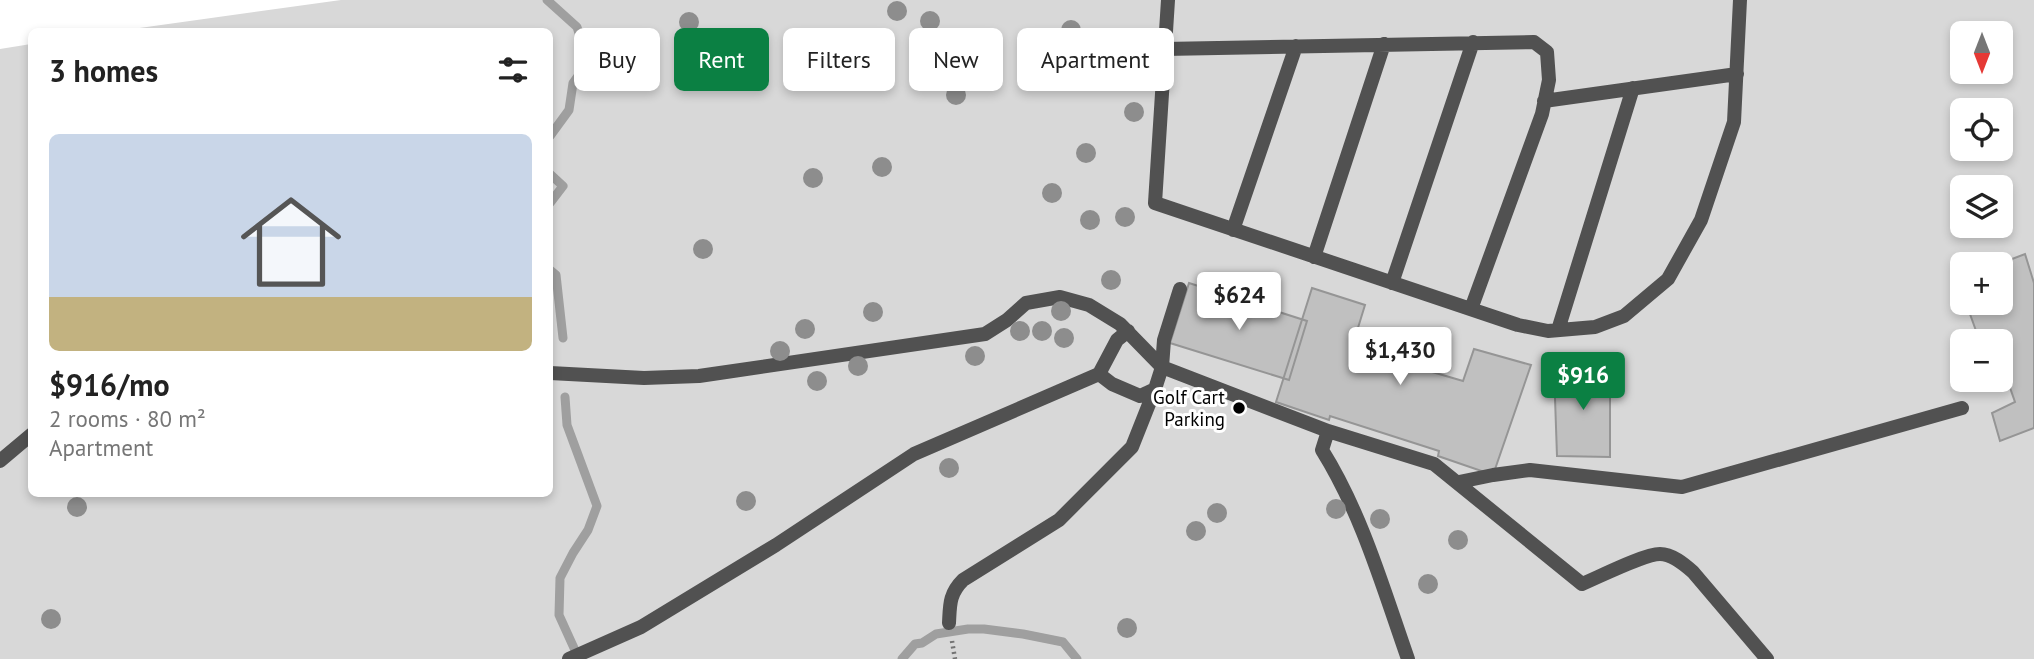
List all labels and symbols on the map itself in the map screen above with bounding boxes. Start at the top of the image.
north arrow [1950,21,2012,84]
pin: $624 [1198,272,1280,332]
pin: $1,430 [1343,328,1457,387]
pin: $916 [1542,352,1624,412]
place label: Golf Cart Parking [1153,385,1226,431]
marker: Golf Cart Parking [1231,400,1247,416]

